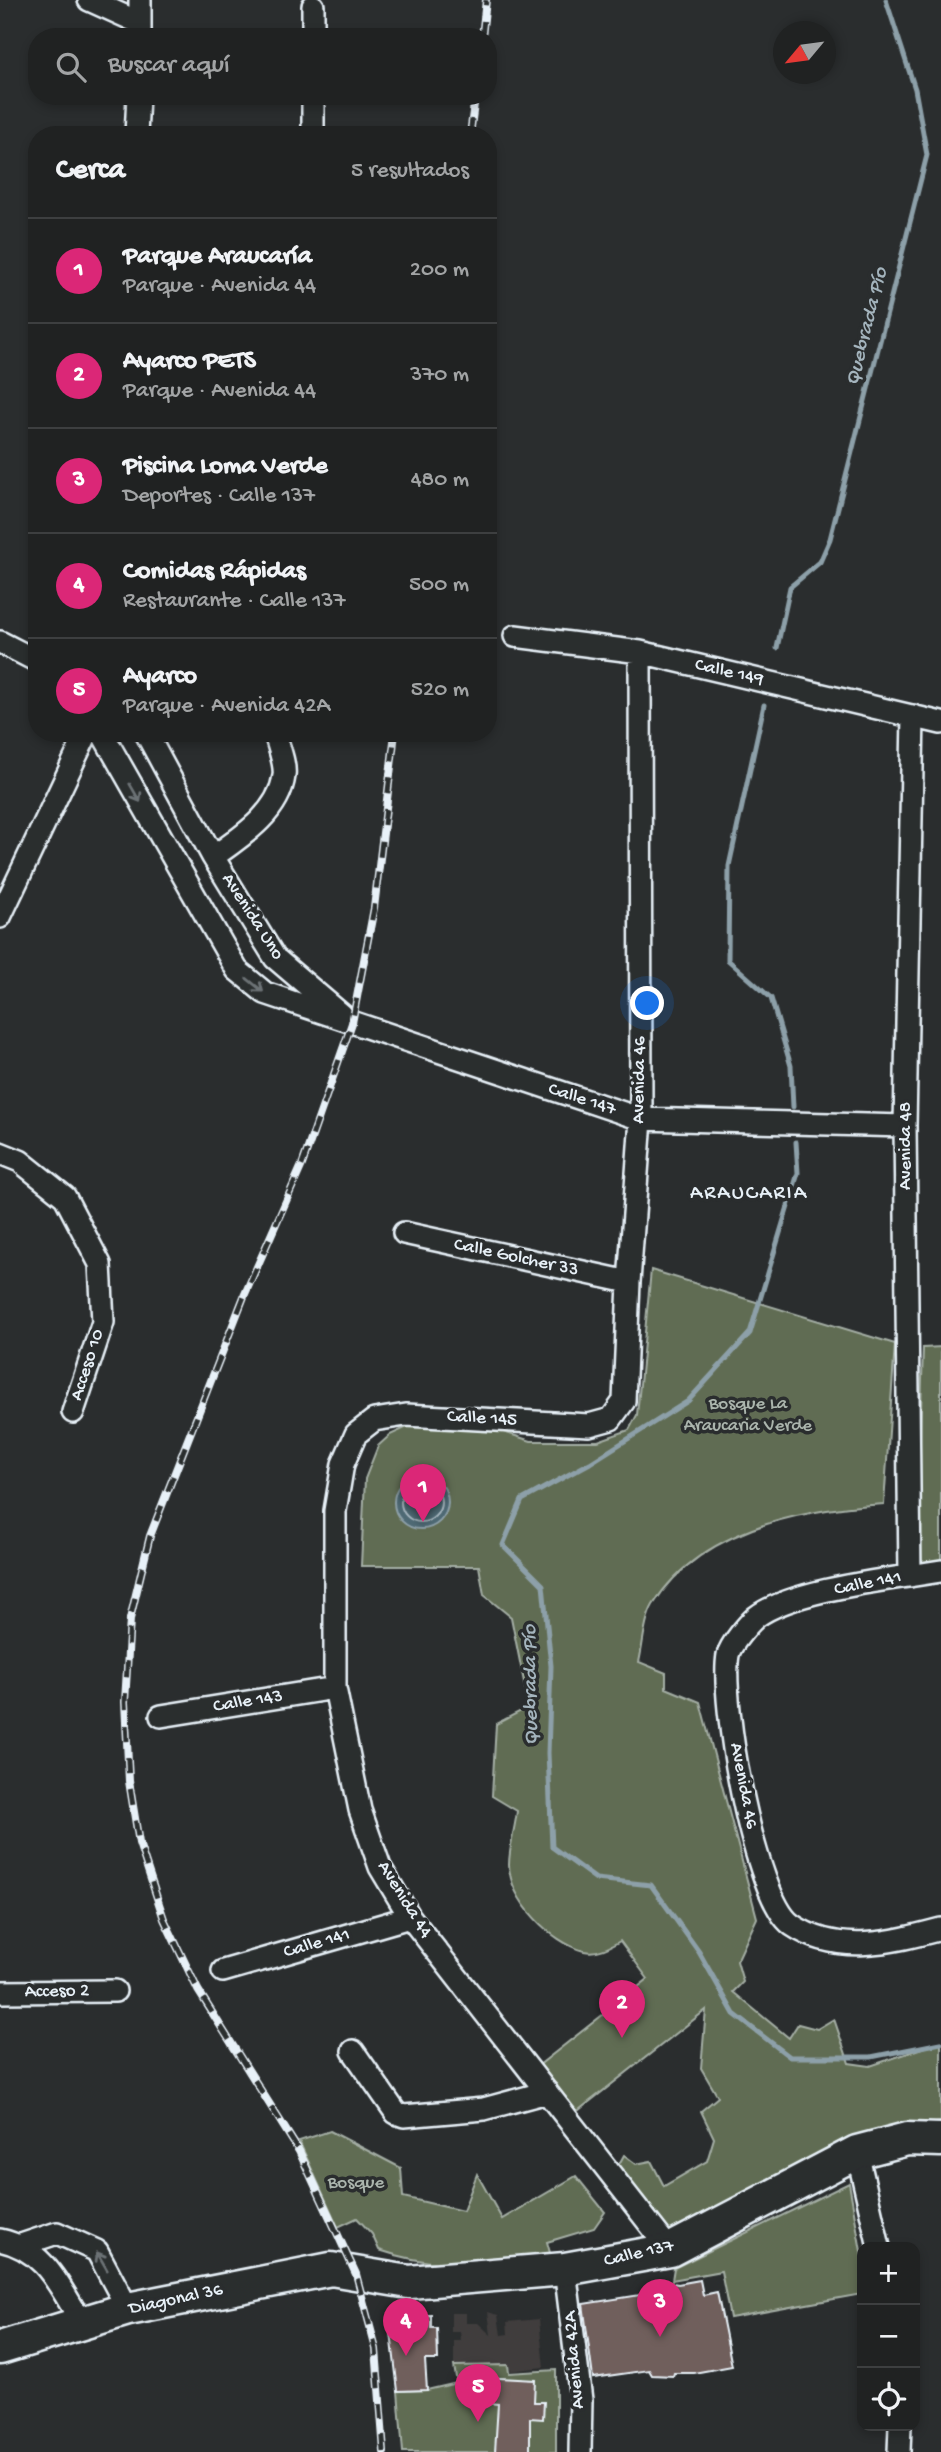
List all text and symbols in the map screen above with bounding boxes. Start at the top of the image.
north arrow [773,21,836,84]
search box [28,28,497,105]
icon: search [52,48,90,86]
text: Buscar aquí [108,51,230,82]
text: Cerca [56,154,125,189]
text: 5 resultados [351,158,469,185]
text: Parque Araucaría [123,242,312,273]
text: 1 [74,257,84,284]
text: 200 m [410,257,469,284]
water label: Quebrada Pío [841,264,895,389]
text: Parque · Avenida 44 [123,273,316,300]
text: Ayarco PETS [123,347,256,378]
text: 2 [73,362,85,389]
text: 370 m [410,362,469,389]
text: Parque · Avenida 44 [123,378,316,405]
text: Piscina Loma Verde [123,452,328,483]
text: 3 [73,467,85,494]
text: 480 m [411,467,469,494]
text: Deportes · Calle 137 [123,483,315,510]
text: Comidas Rápidas [123,557,306,588]
text: 4 [74,572,84,599]
text: 500 m [409,572,469,599]
text: Restaurante · Calle 137 [123,588,345,615]
street label: Calle 149 [692,654,766,692]
text: Ayarco [123,662,197,693]
text: 5 [73,677,85,704]
text: 520 m [411,677,469,704]
text: Parque · Avenida 42A [123,693,330,720]
one-way arrow [129,782,143,802]
street label: Avenida Uno [216,869,289,965]
one-way arrow [245,977,263,992]
your location [630,986,664,1020]
street label: Avenida 46 [628,1036,652,1124]
street label: Calle 147 [545,1078,620,1122]
street label: Avenida 48 [895,1102,918,1190]
district label: ARAUCARIA [690,1182,808,1207]
street label: Calle Golcher 33 [452,1234,581,1282]
street label: Acceso 10 [66,1326,110,1404]
park label: Bosque La Araucaria Verde [684,1393,812,1438]
street label: Calle 145 [446,1406,518,1432]
pin: 1 [400,1464,446,1522]
street label: Calle 141 [832,1566,904,1602]
water label: Quebrada Pío [518,1623,546,1746]
street label: Calle 143 [212,1685,285,1719]
street label: Avenida 46 [723,1741,763,1831]
street label: Avenida 44 [371,1857,437,1943]
street label: Calle 141 [281,1924,353,1964]
street label: Acceso 2 [24,1980,90,2004]
pin: 2 [599,1980,645,2038]
park label: Bosque [327,2172,385,2195]
street label: Calle 137 [602,2235,677,2273]
map controls [857,2242,920,2431]
button: + [857,2242,920,2305]
one-way arrow [94,2252,108,2272]
street label: Diagonal 36 [125,2279,225,2322]
pin: 3 [637,2279,683,2337]
pin: 4 [383,2298,429,2356]
button: − [857,2305,920,2368]
street label: Avenida 42A [559,2308,591,2410]
pin: 5 [455,2364,501,2422]
button: locate [857,2368,920,2431]

